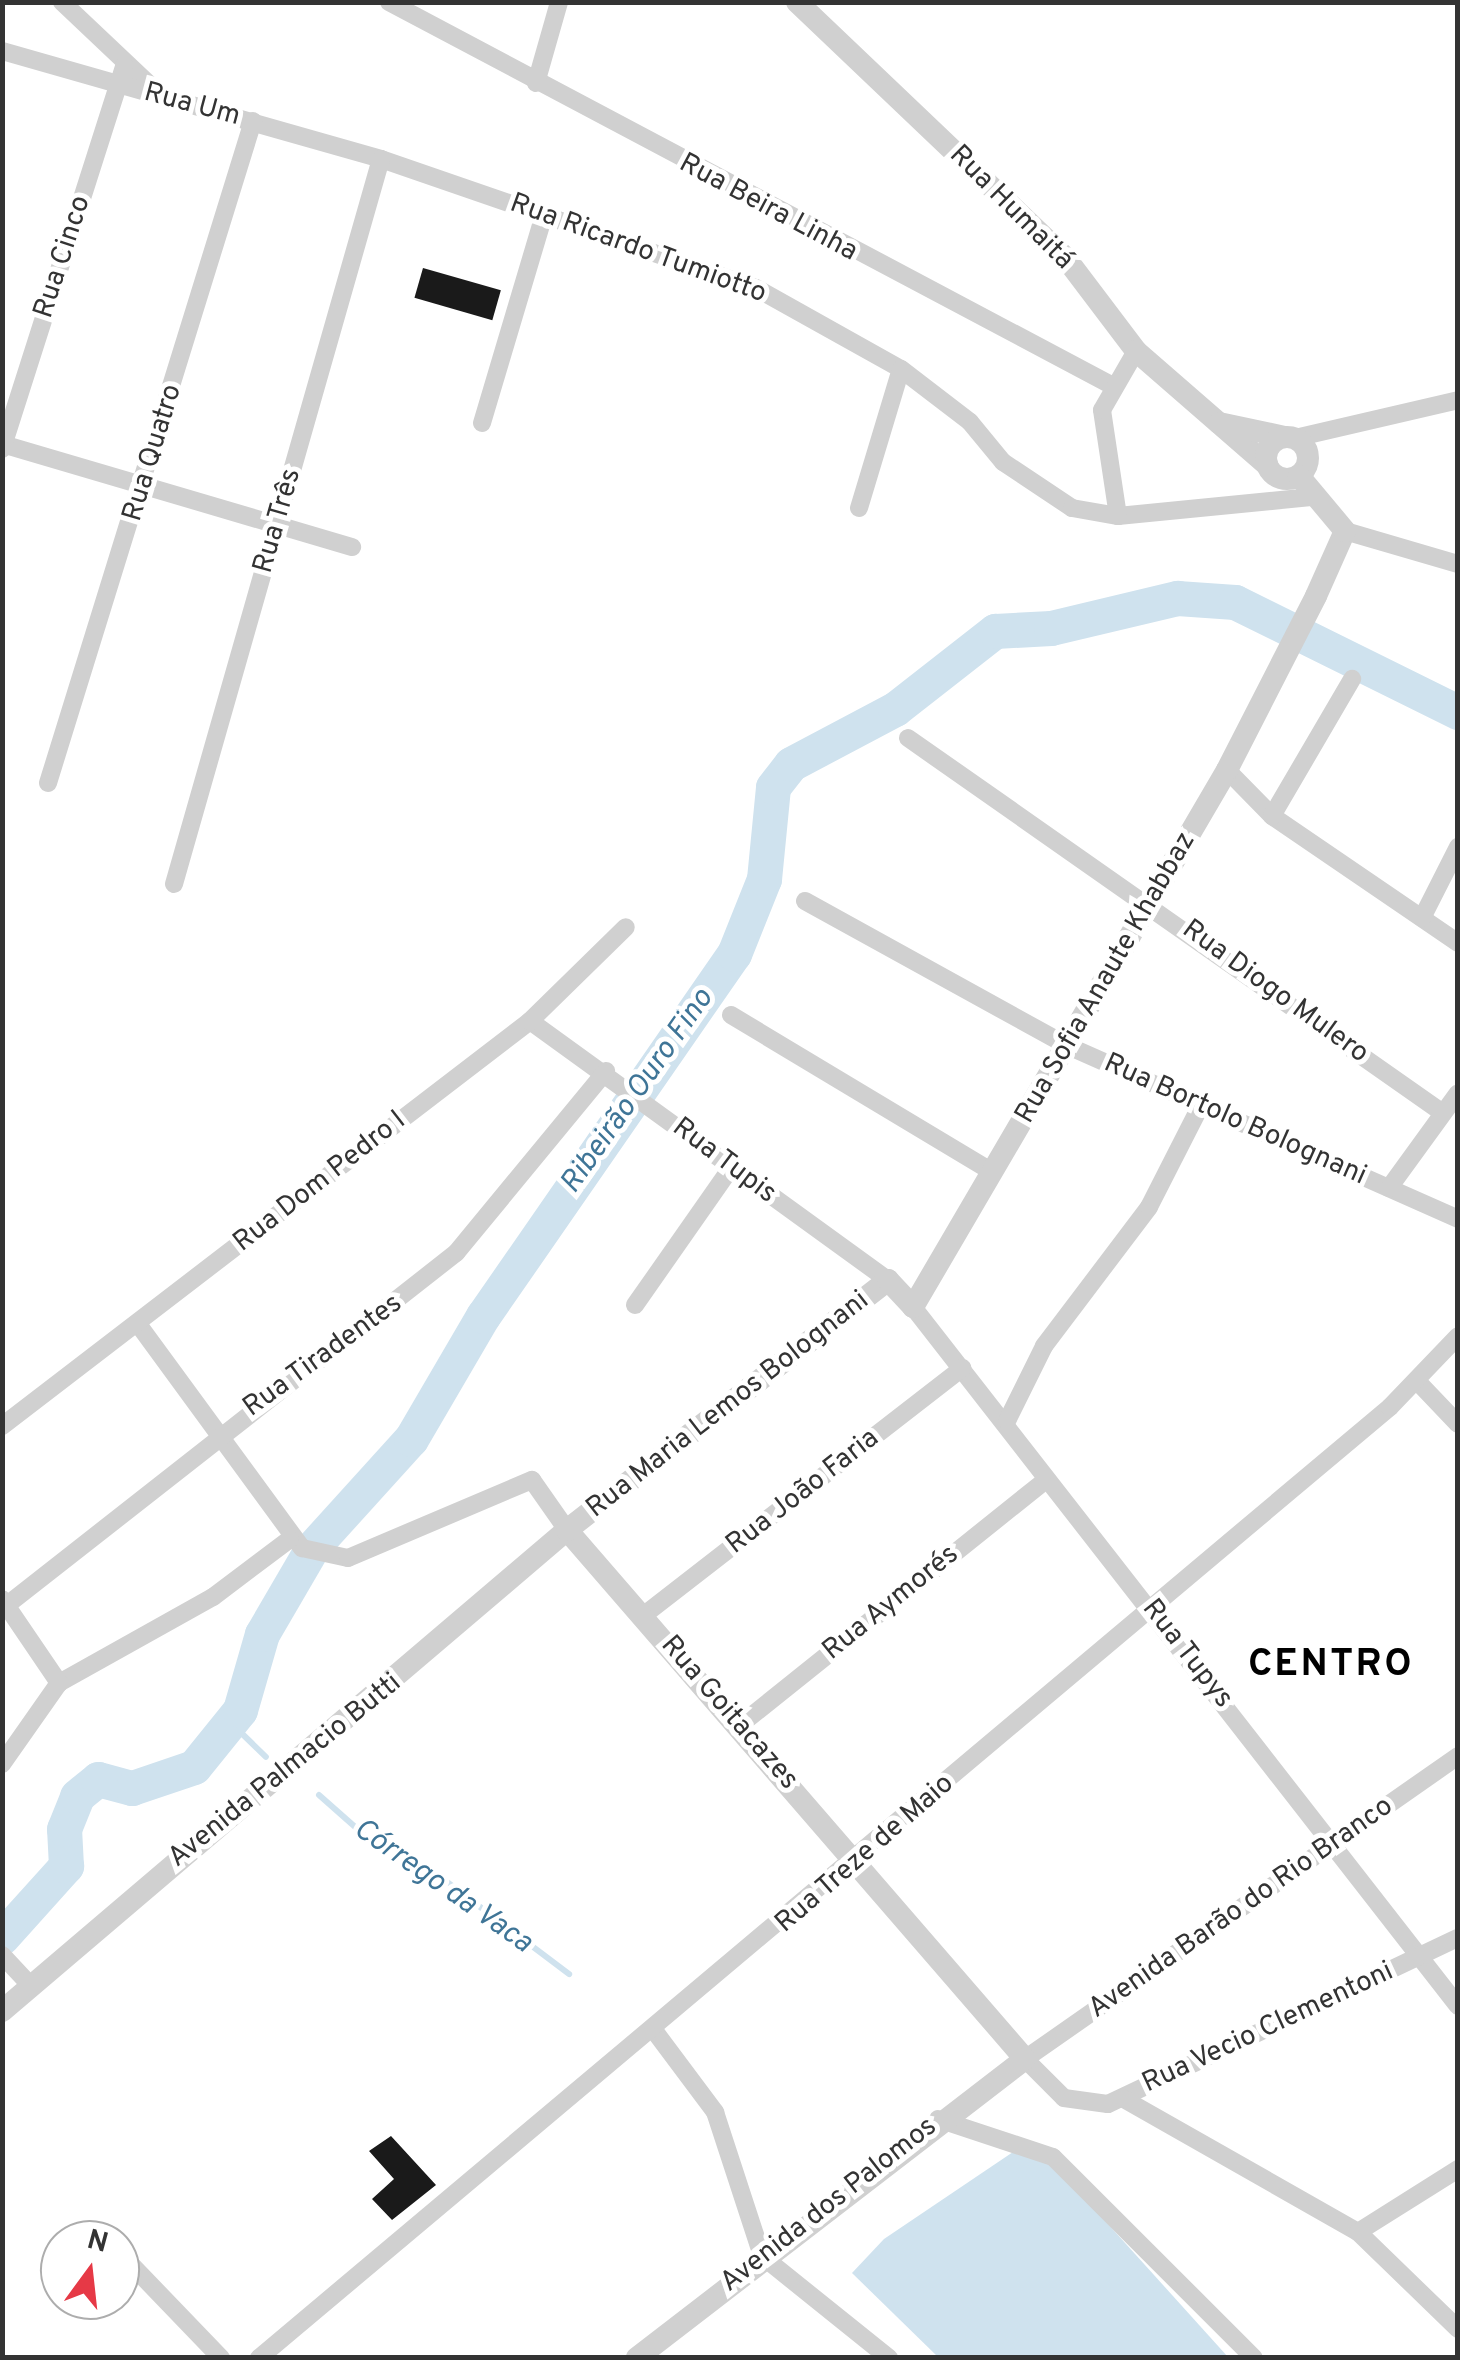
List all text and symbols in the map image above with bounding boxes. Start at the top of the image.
street label: Rua Um [140,76,244,134]
street label: Rua Humaitá [942,139,1080,277]
street label: Rua Beira Linha [673,147,863,269]
street label: Rua Ricardo Tumiotto [505,187,771,311]
street label: Rua Cinco [27,192,99,322]
street label: Rua Quatro [116,380,190,526]
street label: Rua Três [247,464,309,578]
street label: Rua Sofia Anaute Khabbaz [1008,826,1204,1130]
street label: Rua Diogo Mulero [1175,913,1375,1071]
water label: Ribeirão Ouro Fino [554,983,722,1201]
street label: Rua Bortolo Bolognani [1099,1047,1371,1193]
street label: Rua Dom Pedro I [227,1104,413,1260]
street label: Rua Tupis [665,1111,783,1211]
street label: Rua Maria Lemos Bolognani [580,1284,876,1526]
street label: Rua Tiradentes [237,1287,409,1425]
street label: Rua João Faria [720,1422,886,1562]
street label: Rua Aymorés [816,1538,966,1668]
street label: Rua Tupys [1134,1593,1240,1715]
street label: Rua Goitacazes [653,1629,805,1797]
district label: CENTRO [1248,1643,1414,1689]
street label: Avenida Palmacio Butti [162,1667,408,1875]
street label: Rua Treze de Maio [769,1767,961,1941]
street label: Avenida Barão do Rio Branco [1082,1790,1400,2026]
water label: Córrego da Vaca [345,1812,539,1962]
street label: Rua Vecio Clementoni [1137,1955,1399,2101]
street label: Avenida dos Palomos [714,2110,944,2300]
north arrow [40,2220,140,2320]
text: N [83,2223,112,2263]

